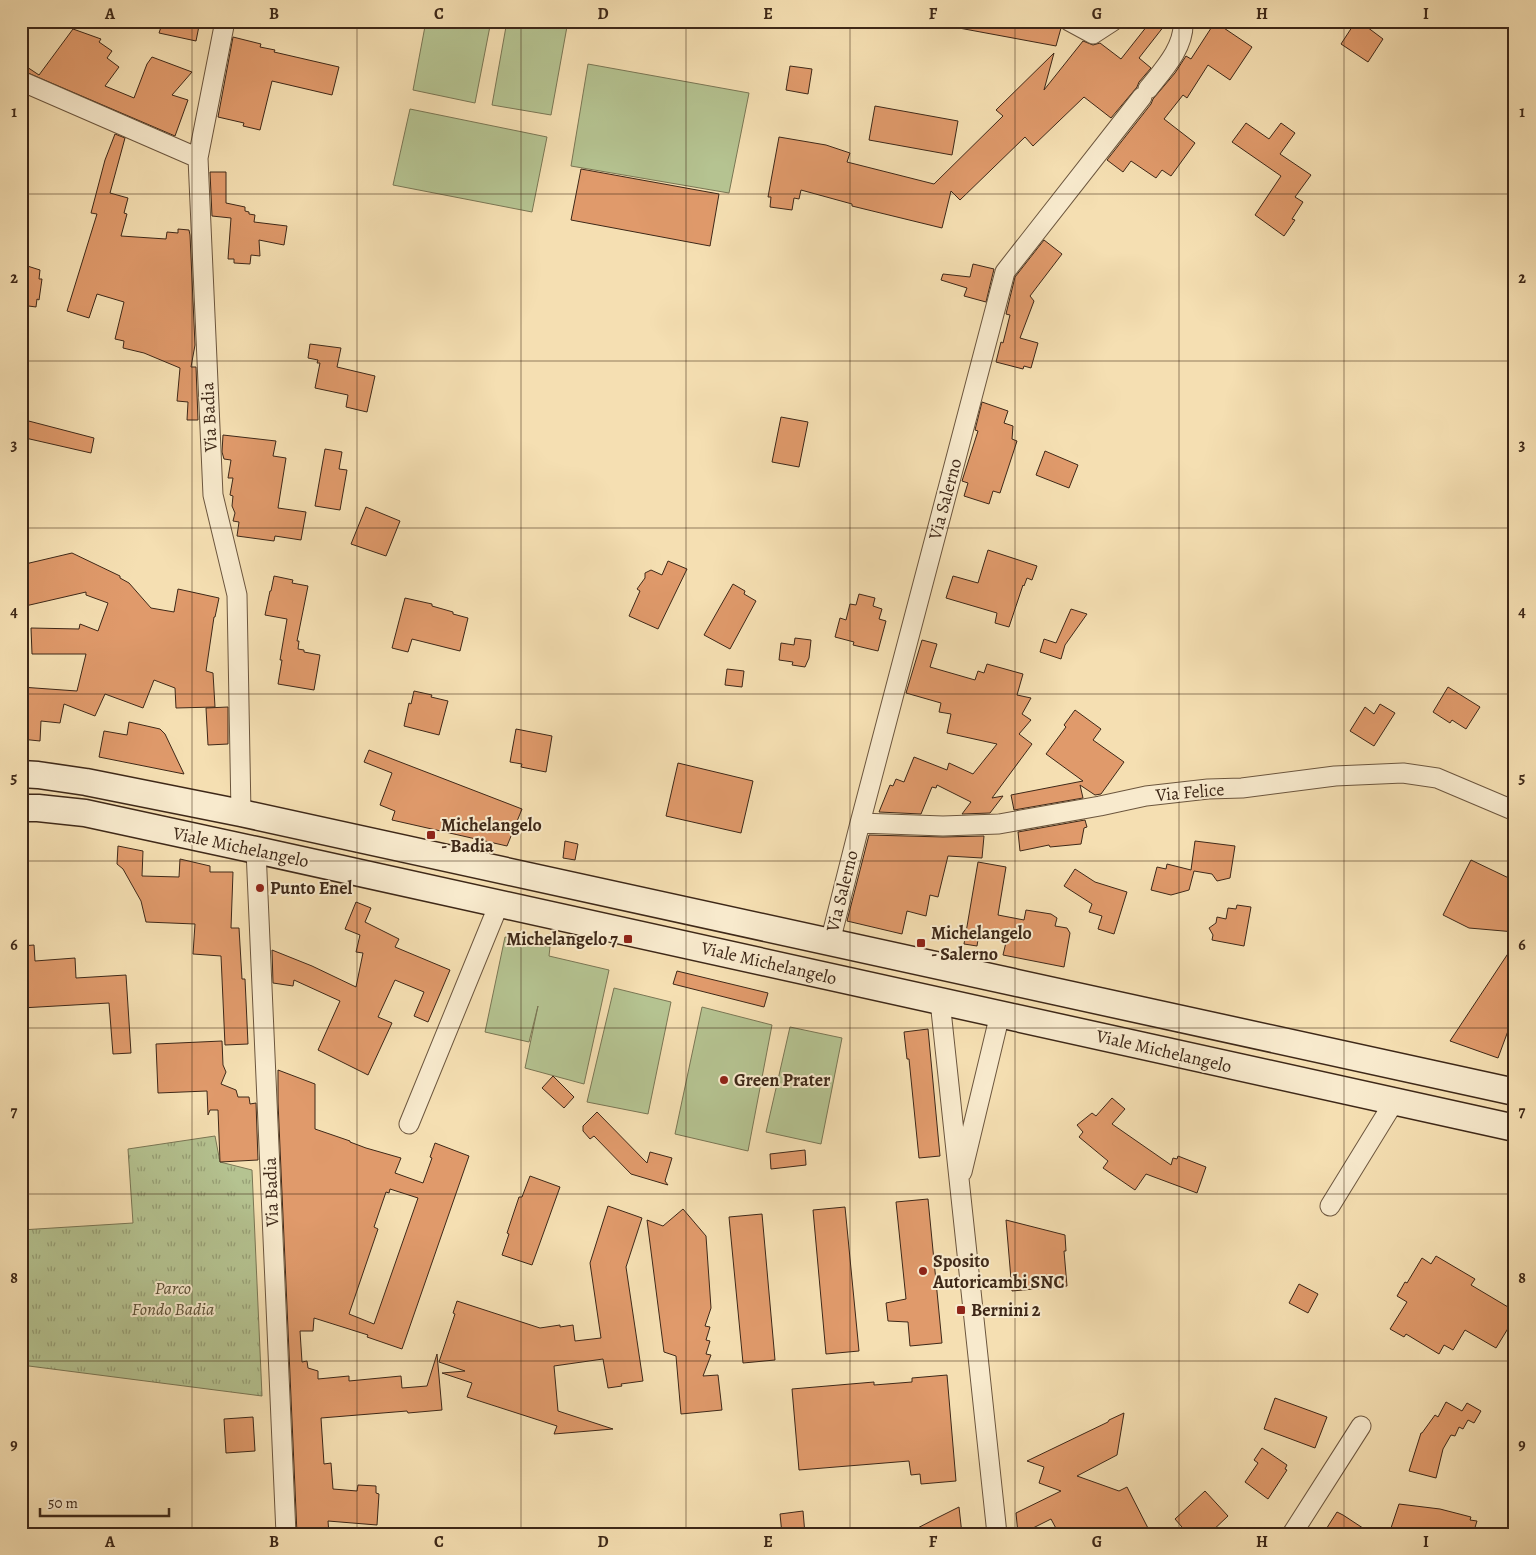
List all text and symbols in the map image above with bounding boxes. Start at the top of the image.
text: A [104,3,116,25]
text: B [269,3,279,25]
text: C [434,3,444,25]
text: D [597,3,609,25]
text: E [763,3,773,25]
text: F [929,3,938,25]
text: G [1092,3,1102,25]
text: H [1256,3,1268,25]
text: I [1423,3,1429,25]
text: 1 [11,101,17,123]
text: 1 [1519,101,1525,123]
text: 2 [10,267,18,289]
text: 2 [1518,267,1526,289]
street label: Via Badia [195,381,223,453]
text: 3 [11,434,18,456]
text: 3 [1519,434,1526,456]
street label: Via Salerno [922,456,967,543]
text: 4 [10,601,18,623]
text: 4 [1518,601,1526,623]
text: 5 [11,767,18,789]
text: 5 [1519,767,1526,789]
street label: Via Felice [1154,777,1225,807]
place label: Michelangelo - Badia [441,813,542,858]
street label: Viale Michelangelo [170,821,311,873]
marker: Michelangelo - Badia [425,829,437,841]
street label: Via Salerno [820,848,864,935]
place label: Punto Enel [270,876,352,900]
marker: Punto Enel [254,882,266,894]
place label: Michelangelo - Salerno [931,921,1032,966]
place label: Michelangelo 7 [506,927,618,951]
marker: Michelangelo 7 [622,933,634,945]
text: 6 [10,934,18,956]
text: 6 [1518,934,1526,956]
street label: Viale Michelangelo [698,936,839,990]
marker: Michelangelo - Salerno [915,937,927,949]
street label: Viale Michelangelo [1093,1024,1234,1078]
place label: Green Prater [734,1068,831,1092]
marker: Green Prater [718,1074,730,1086]
text: 7 [11,1101,18,1123]
text: 7 [1519,1101,1526,1123]
street label: Via Badia [258,1156,284,1228]
place label: Sposito Autoricambi SNC [932,1249,1065,1294]
marker: Sposito Autoricambi SNC [917,1265,929,1277]
text: 8 [10,1267,18,1289]
text: 8 [1518,1267,1526,1289]
park label: Parco Fondo Badia [132,1276,214,1321]
place label: Bernini 2 [971,1298,1041,1322]
marker: Bernini 2 [955,1304,967,1316]
text: 9 [10,1434,18,1456]
text: 9 [1518,1434,1526,1456]
scale bar [40,1485,169,1517]
text: 50 m [48,1493,78,1513]
text: A [104,1531,116,1553]
text: B [269,1531,279,1553]
text: C [434,1531,444,1553]
text: D [597,1531,609,1553]
text: E [763,1531,773,1553]
text: F [929,1531,938,1553]
text: G [1092,1531,1102,1553]
text: H [1256,1531,1268,1553]
text: I [1423,1531,1429,1553]

